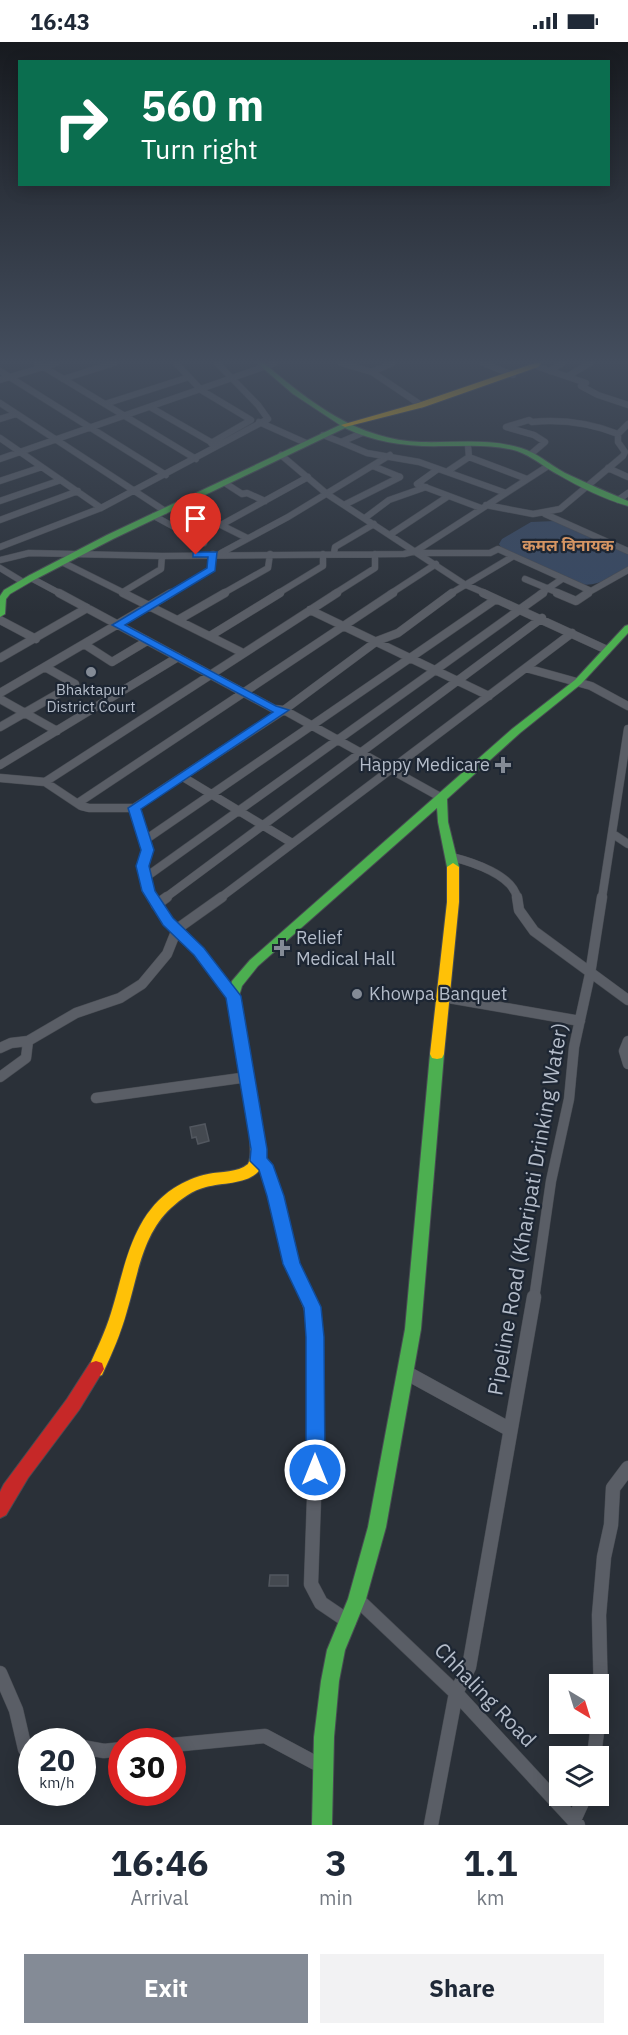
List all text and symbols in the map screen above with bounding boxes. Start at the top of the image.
text: 16:43 [30,7,90,36]
text: 560 m [141,78,264,133]
icon: right [42,84,120,162]
text: Turn right [141,131,258,166]
pin [170,493,221,555]
icon: arrive [179,502,212,535]
district label: कमल विनायक [522,535,615,555]
marker: Bhaktapur District Court [84,665,98,679]
place label: Bhaktapur District Court [47,680,135,716]
place label: Happy Medicare [359,753,490,776]
marker: Happy Medicare [494,756,512,774]
place label: Relief Medical Hall [296,926,395,970]
marker: Relief Medical Hall [273,939,291,957]
place label: Khowpa Banquet [369,982,507,1005]
marker: Khowpa Banquet [350,987,364,1001]
street label: Pipeline Road (Kharipati Drinking Water) [480,1020,574,1398]
position arrow [283,1438,347,1502]
street label: Chhaling Road [429,1636,543,1753]
north arrow [549,1674,609,1734]
map controls [549,1674,609,1806]
speed limit sign: 30 [108,1728,186,1806]
text: 20 [39,1740,75,1779]
button: layers [549,1746,609,1806]
text: km/h [39,1773,75,1792]
text: 16:46 [110,1839,209,1886]
text: 3 [325,1839,347,1886]
text: 1.1 [463,1839,518,1886]
text: Arrival [130,1884,189,1911]
text: min [319,1884,353,1911]
text: km [476,1884,504,1911]
button: Exit [24,1954,308,2023]
button: Share [320,1954,604,2023]

